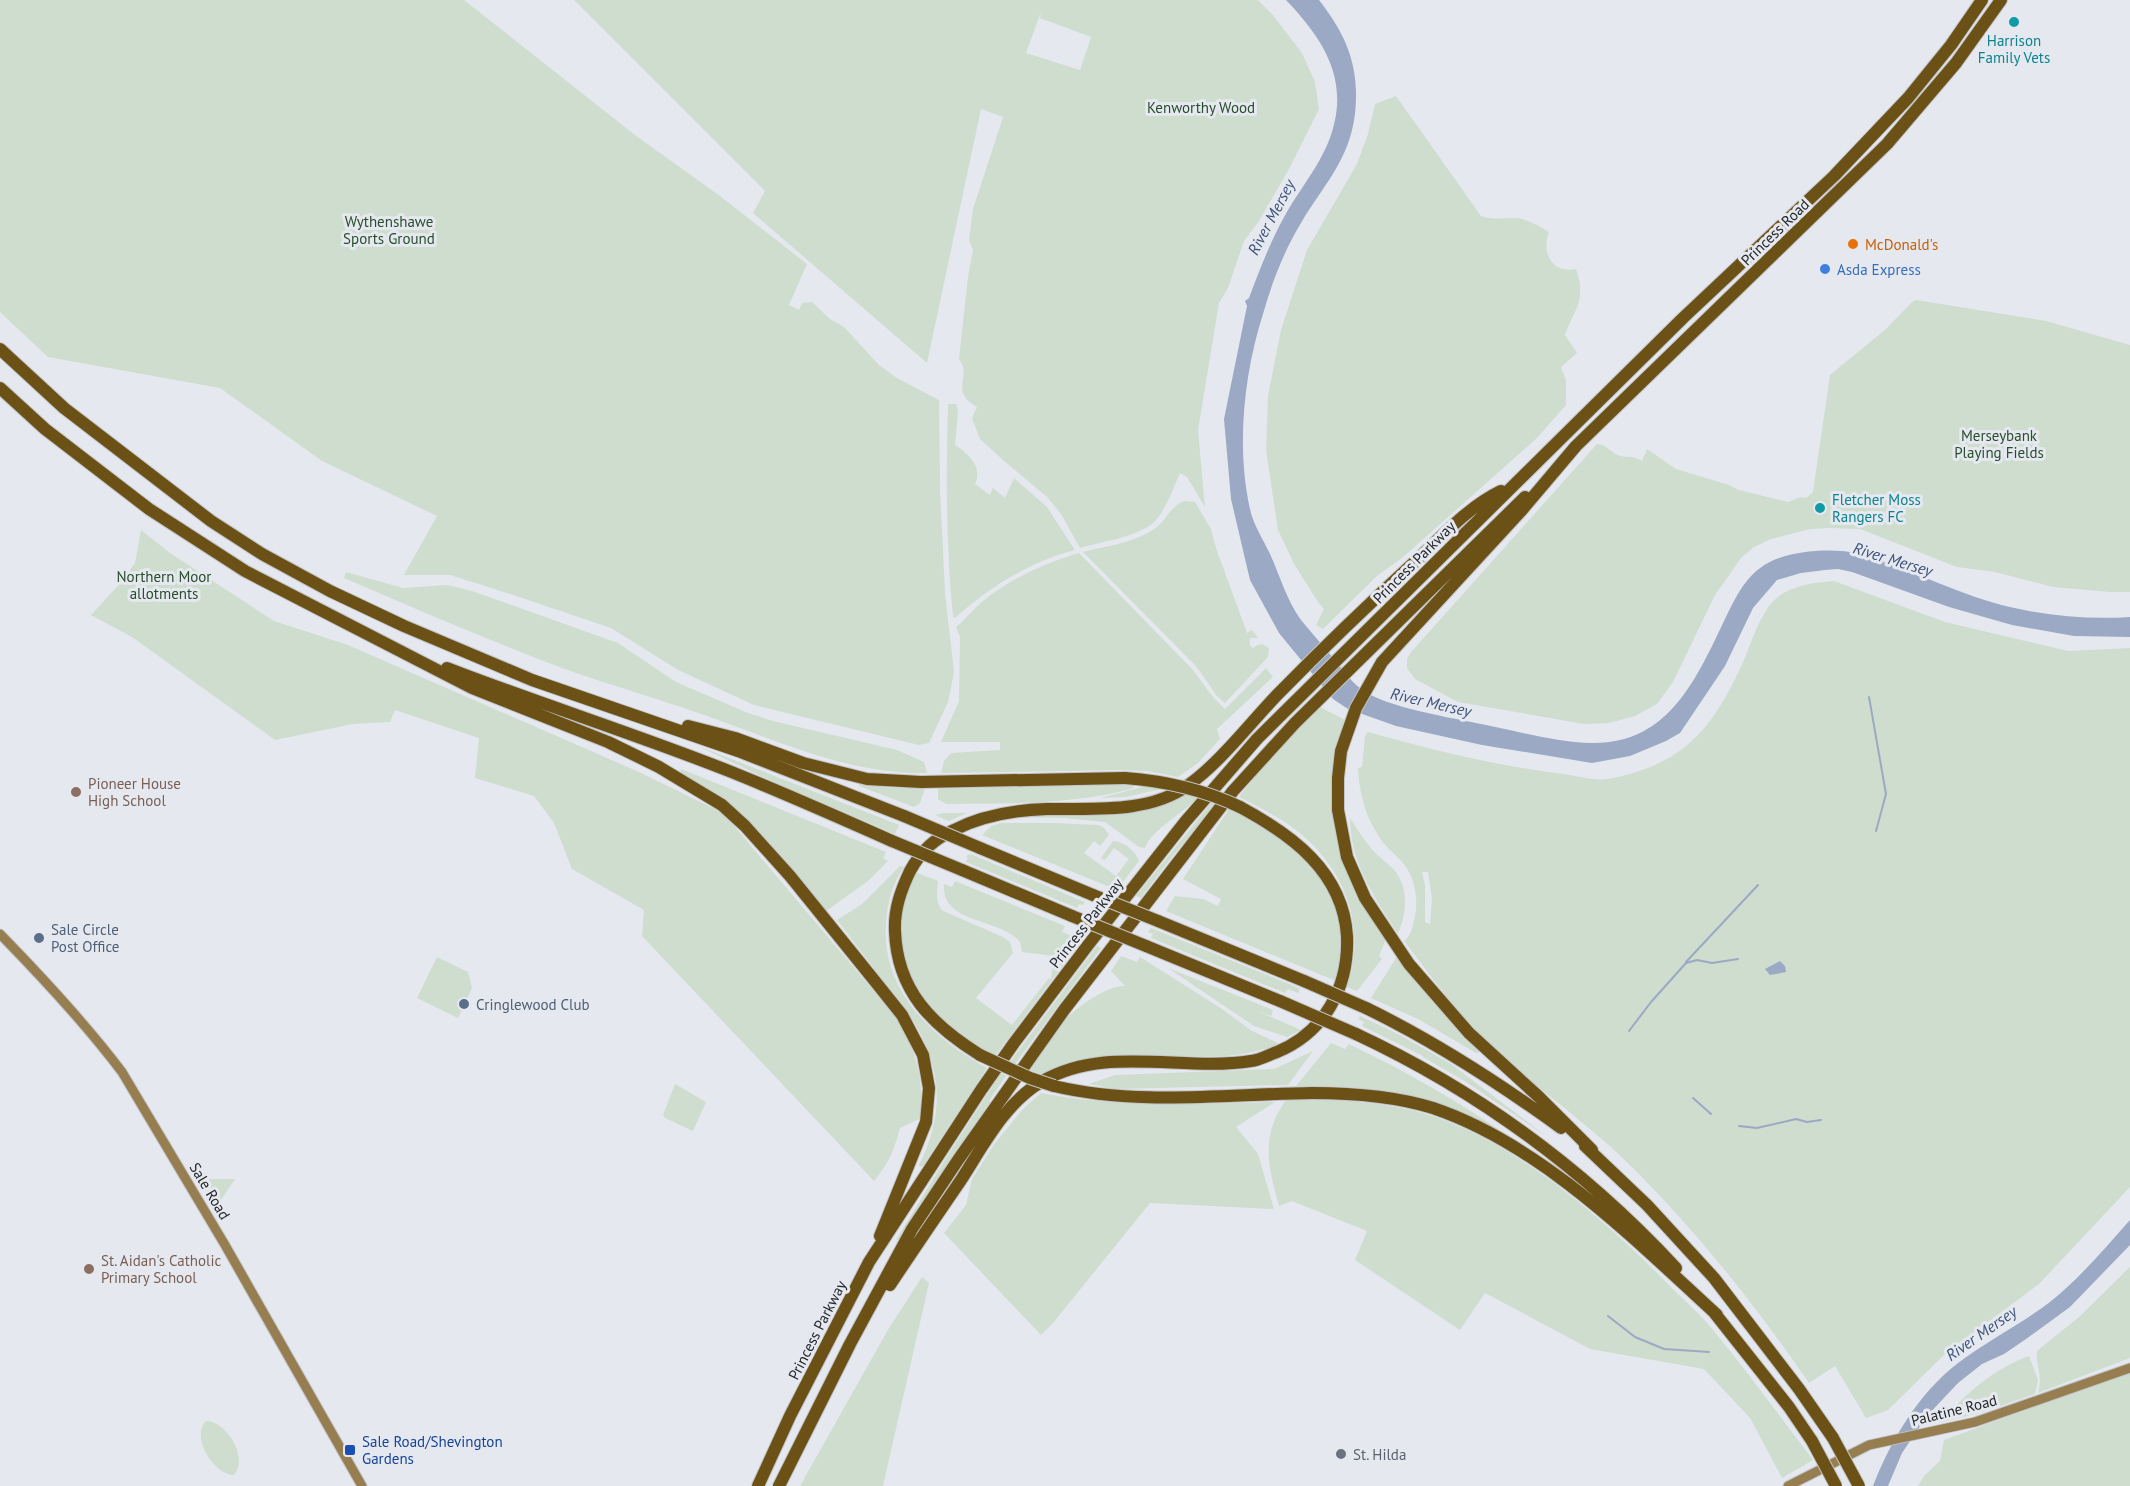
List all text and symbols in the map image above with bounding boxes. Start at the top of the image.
marker: Harrison Family Vets [2007,15,2021,29]
place label: Harrison Family Vets [1978,31,2050,67]
park label: Kenworthy Wood [1147,98,1255,117]
water label: River Mersey [1243,175,1300,258]
street label: Princess Road [1737,195,1813,269]
park label: Wythenshawe Sports Ground [343,212,435,248]
place label: McDonald's [1865,235,1938,254]
marker: McDonald's [1846,237,1860,251]
place label: Asda Express [1837,260,1921,279]
marker: Asda Express [1818,262,1832,276]
park label: Merseybank Playing Fields [1954,426,2044,462]
place label: Fletcher Moss Rangers FC [1832,490,1921,526]
marker: Fletcher Moss Rangers FC [1813,501,1827,515]
street label: Princess Parkway [1369,517,1459,607]
water label: River Mersey [1851,537,1936,581]
park label: Northern Moor allotments [117,567,211,603]
water label: River Mersey [1389,683,1474,721]
place label: Pioneer House High School [88,774,181,810]
marker: Pioneer House High School [69,785,83,799]
street label: Princess Parkway [1045,874,1127,972]
place label: Sale Circle Post Office [51,920,119,956]
marker: Sale Circle Post Office [32,931,46,945]
place label: Cringlewood Club [476,995,590,1014]
marker: Cringlewood Club [457,997,471,1011]
street label: Sale Road [186,1159,234,1223]
place label: St. Aidan's Catholic Primary School [101,1251,222,1287]
marker: St. Aidan's Catholic Primary School [82,1262,96,1276]
street label: Princess Parkway [784,1277,850,1383]
water label: River Mersey [1942,1301,2021,1365]
street label: Palatine Road [1909,1390,1999,1430]
place label: Sale Road/Shevington Gardens [362,1432,503,1468]
marker: Sale Road/Shevington Gardens [343,1443,357,1457]
place label: St. Hilda [1353,1445,1406,1464]
marker: St. Hilda [1334,1447,1348,1461]

